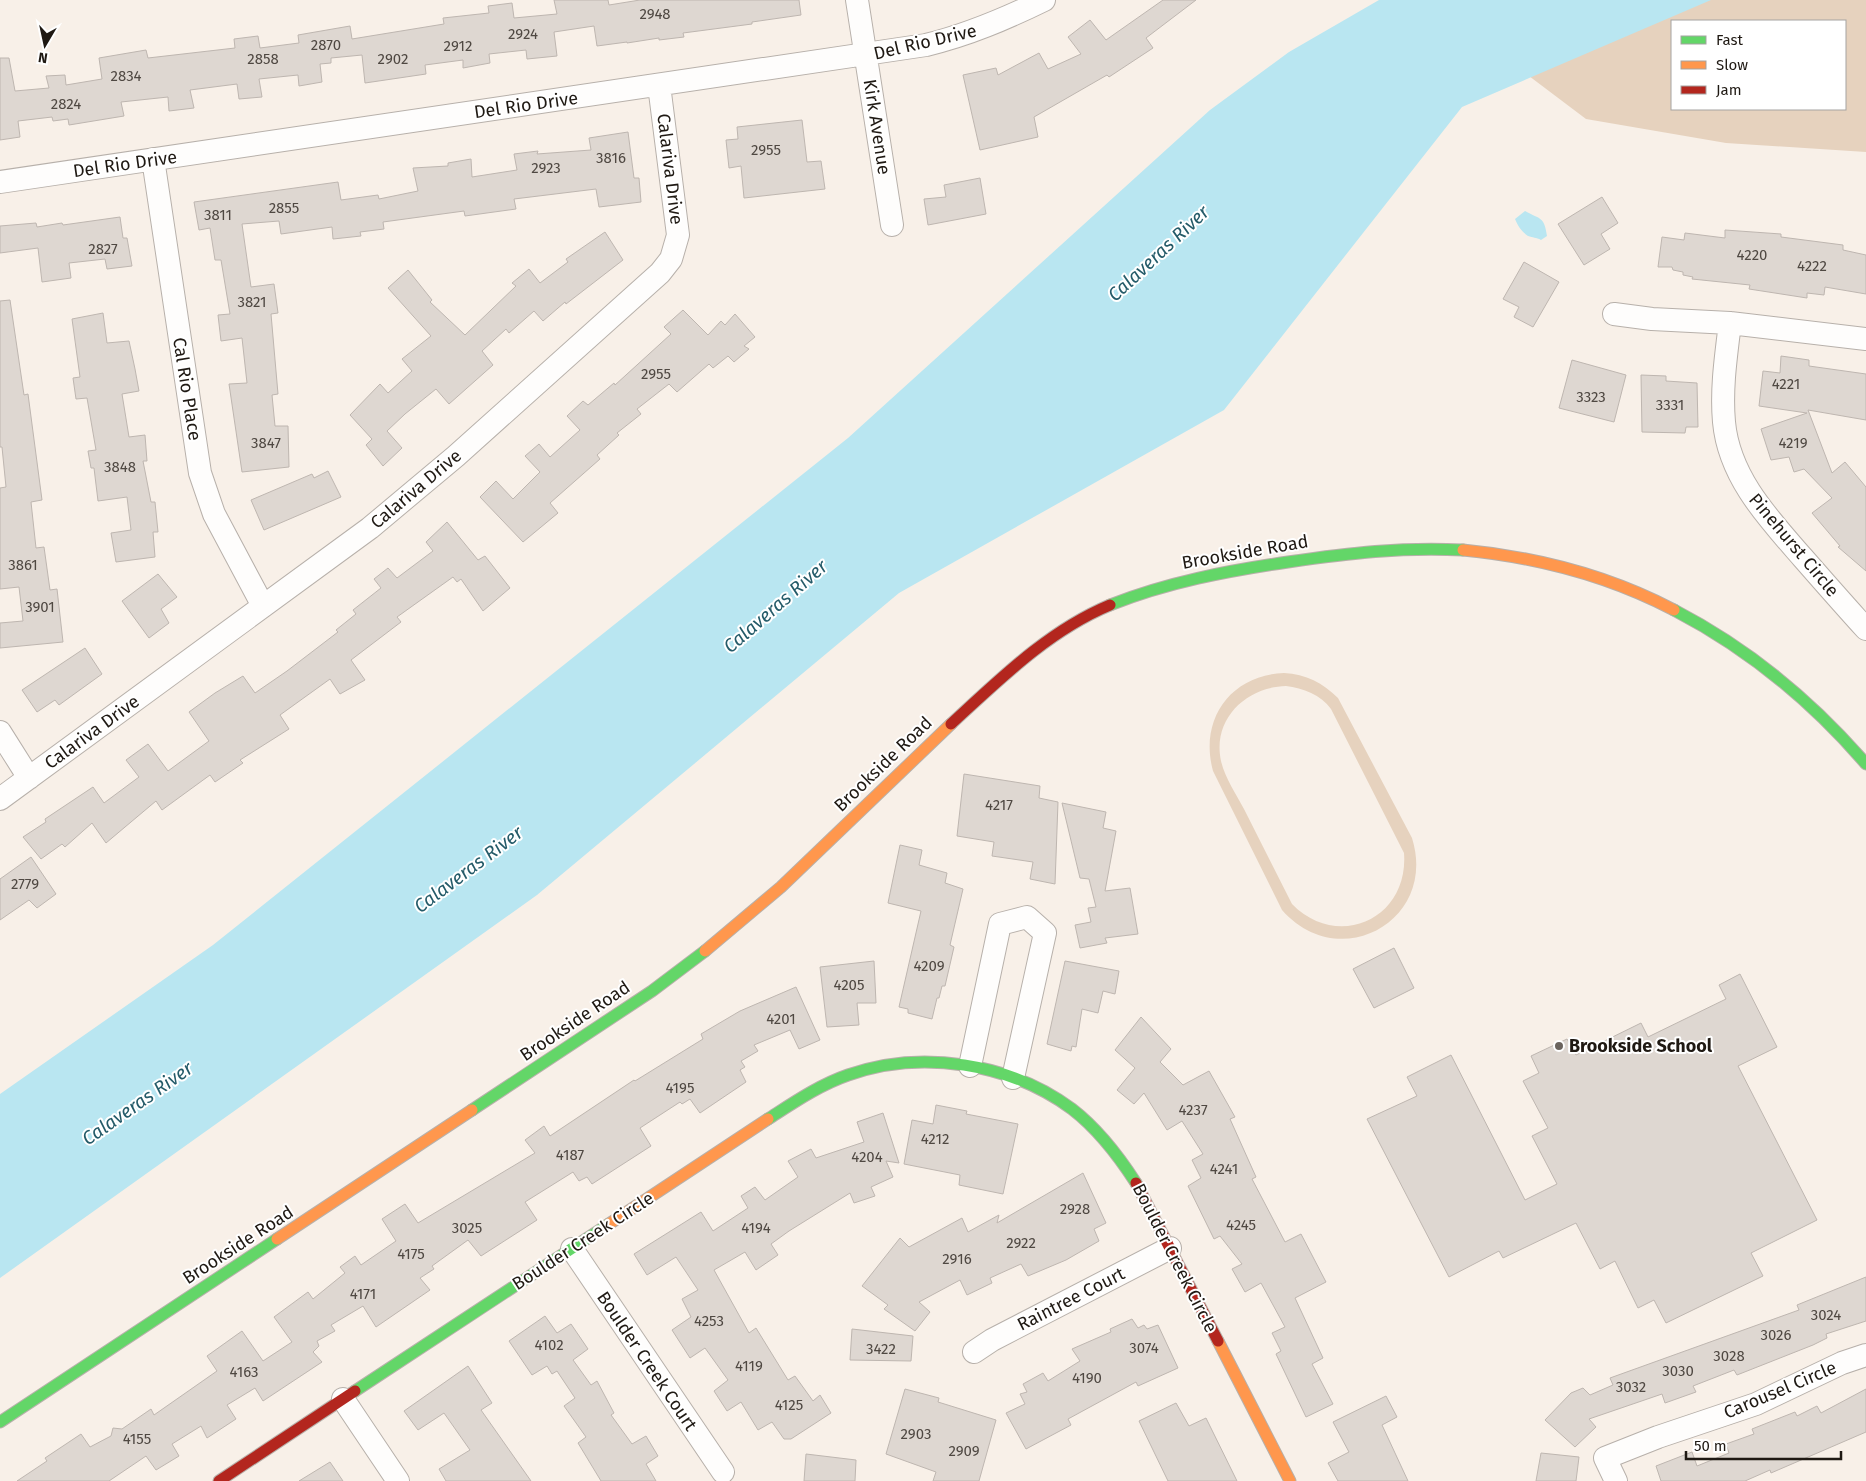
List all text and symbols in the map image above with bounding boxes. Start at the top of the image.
house number: 2948 [639,5,671,23]
street label: Del Rio Drive [871,19,979,65]
north arrow [20,20,70,70]
legend [1671,20,1846,110]
house number: 2924 [508,25,538,43]
text: Fast [1716,31,1743,49]
house number: 2870 [311,36,341,54]
house number: 2912 [444,37,472,55]
text: N [37,48,49,66]
house number: 2858 [247,50,279,68]
house number: 2902 [378,50,408,68]
text: Slow [1716,56,1748,74]
house number: 2834 [110,67,142,85]
street label: Kirk Avenue [859,78,895,176]
text: Jam [1716,81,1742,99]
street label: Del Rio Drive [473,87,579,123]
house number: 2824 [51,95,81,113]
street label: Calariva Drive [652,112,688,226]
house number: 2955 [751,141,781,159]
street label: Del Rio Drive [72,146,178,182]
house number: 3816 [596,149,626,167]
house number: 2923 [531,159,561,177]
house number: 2855 [269,199,299,217]
water label: Calaveras River [1103,200,1214,306]
house number: 3811 [204,206,232,224]
house number: 2827 [88,240,118,258]
house number: 4220 [1737,246,1767,264]
house number: 4222 [1797,257,1827,275]
house number: 3821 [237,293,267,311]
street label: Cal Rio Place [168,336,206,442]
house number: 2955 [641,365,671,383]
house number: 4221 [1772,375,1800,393]
house number: 3323 [1576,388,1606,406]
house number: 3331 [1656,396,1684,414]
house number: 3847 [251,434,281,452]
house number: 4219 [1778,434,1808,452]
street label: Calariva Drive [366,445,466,533]
house number: 3848 [104,458,136,476]
street label: Pinehurst Circle [1744,489,1844,601]
street label: Brookside Road [1180,530,1310,574]
water label: Calaveras River [719,555,833,658]
house number: 3861 [8,556,38,574]
house number: 3901 [25,598,55,616]
street label: Calariva Drive [40,690,144,774]
street label: Brookside Road [829,712,937,816]
house number: 4217 [985,796,1013,814]
water label: Calaveras River [409,821,528,918]
house number: 2779 [11,875,39,893]
house number: 4209 [913,957,945,975]
street label: Brookside Road [516,976,634,1066]
house number: 4205 [834,976,865,994]
house number: 4201 [766,1010,796,1028]
place label: Brookside School [1569,1035,1713,1057]
marker: Brookside School [1553,1040,1565,1052]
water label: Calaveras River [77,1056,198,1150]
house number: 4195 [666,1079,695,1097]
house number: 4237 [1178,1101,1208,1119]
house number: 4212 [921,1130,949,1148]
house number: 4187 [556,1146,584,1164]
house number: 4204 [851,1148,883,1166]
house number: 4241 [1210,1160,1238,1178]
street label: Boulder Creek Circle [1128,1180,1222,1336]
street label: Boulder Creek Circle [508,1187,658,1295]
house number: 2928 [1060,1200,1090,1218]
street label: Brookside Road [178,1201,298,1289]
house number: 4245 [1226,1216,1256,1234]
house number: 3025 [452,1219,482,1237]
house number: 4194 [741,1219,771,1237]
house number: 2922 [1006,1234,1036,1252]
house number: 4175 [397,1245,425,1263]
house number: 2916 [942,1250,972,1268]
street label: Raintree Court [1014,1262,1129,1335]
house number: 4171 [350,1285,376,1303]
street label: Boulder Creek Court [592,1287,702,1435]
house number: 3024 [1811,1306,1841,1324]
house number: 4253 [694,1312,724,1330]
house number: 3026 [1760,1326,1792,1344]
house number: 4102 [534,1336,564,1354]
house number: 3074 [1129,1339,1159,1357]
house number: 3422 [866,1340,896,1358]
house number: 3028 [1713,1347,1745,1365]
street label: Carousel Circle [1720,1356,1840,1424]
house number: 4119 [735,1357,763,1375]
house number: 3030 [1662,1362,1694,1380]
house number: 4163 [230,1363,258,1381]
house number: 4190 [1072,1369,1102,1387]
house number: 3032 [1616,1378,1646,1396]
house number: 4125 [775,1396,803,1414]
house number: 2903 [901,1425,931,1443]
scale bar [1686,1428,1841,1460]
house number: 4155 [123,1430,151,1448]
text: 50 m [1694,1437,1727,1455]
house number: 2909 [948,1442,980,1460]

